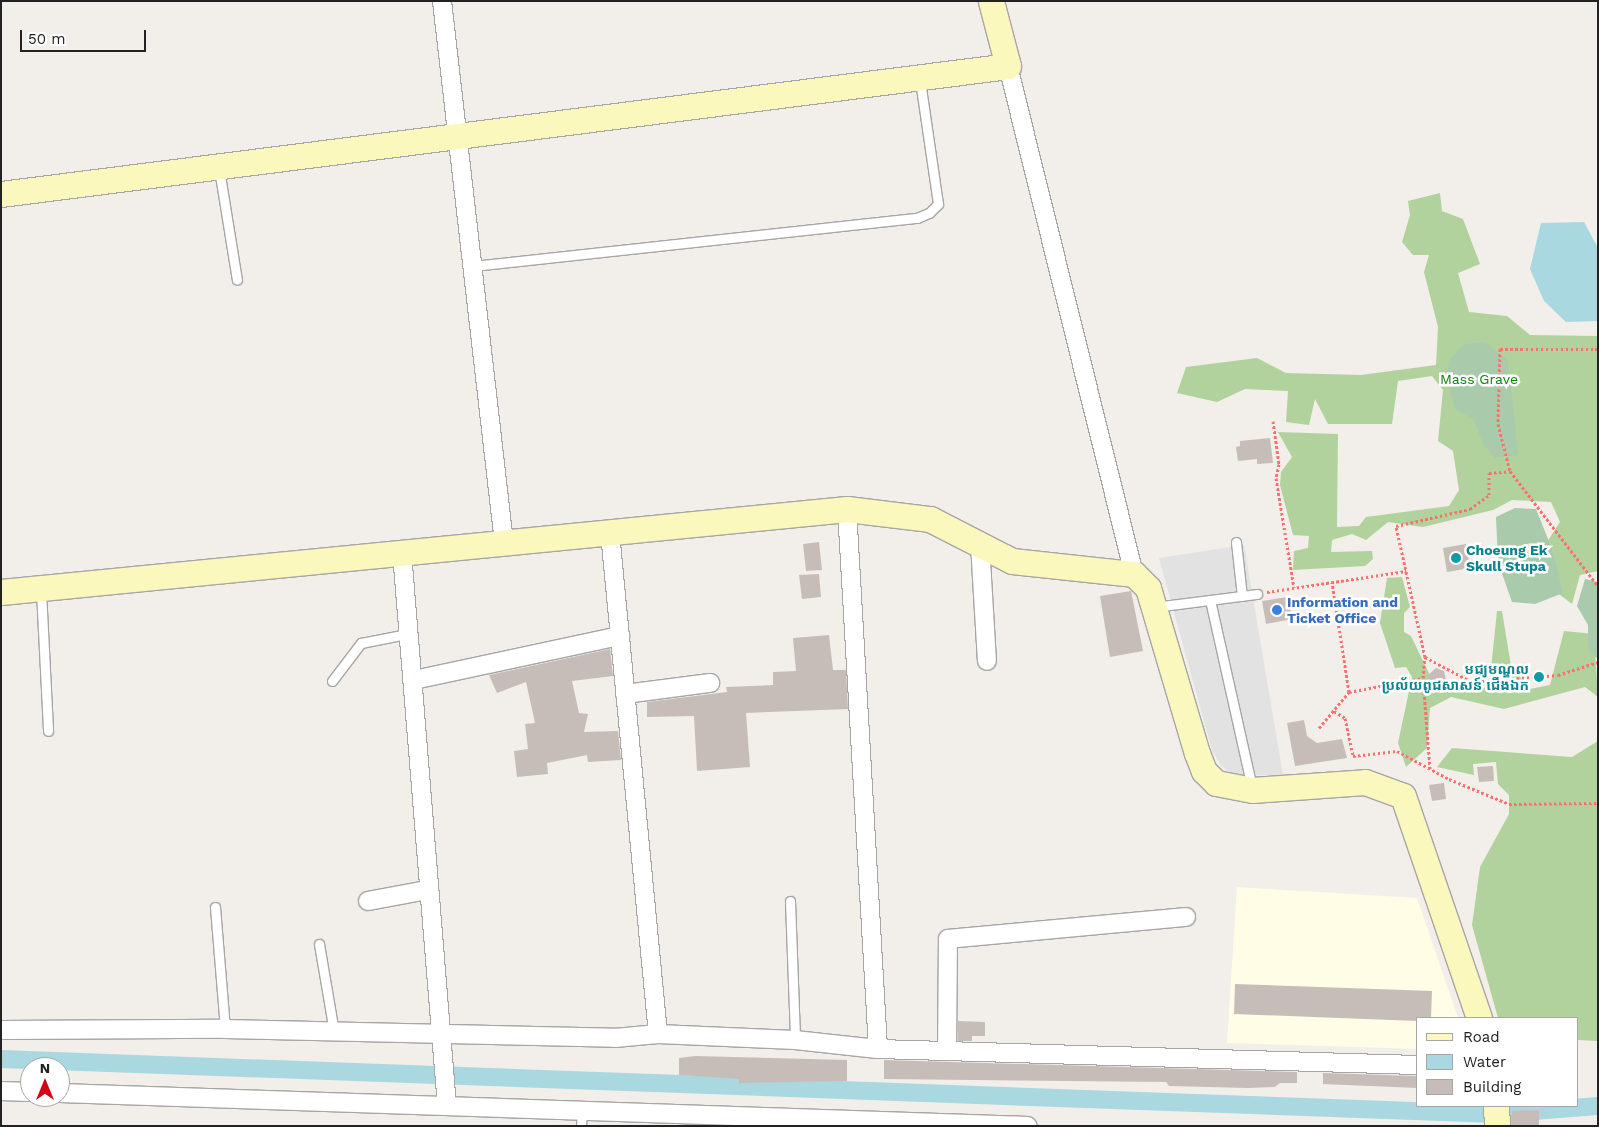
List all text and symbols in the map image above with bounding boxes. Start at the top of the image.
scale bar [22,20,149,52]
text: 50 m [28,30,65,48]
park label: Mass Grave [1440,371,1518,387]
place label: Choeung Ek Skull Stupa [1466,542,1547,574]
marker: Choeung Ek Skull Stupa [1450,552,1462,564]
place label: Information and Ticket Office [1287,594,1398,626]
marker: Information and Ticket Office [1271,604,1283,616]
place label: មជ្ឈមណ្ឌល ប្រល័យពូជសាសន៍ ជើងឯក [1382,661,1529,694]
marker: មជ្ឈមណ្ឌល ប្រល័យពូជសាសន៍ ជើងឯក [1533,671,1545,683]
legend [1416,1017,1579,1107]
text: Road [1463,1028,1500,1046]
text: Water [1463,1053,1506,1071]
north arrow [20,1057,70,1107]
text: N [40,1060,50,1076]
text: Building [1463,1078,1521,1096]

